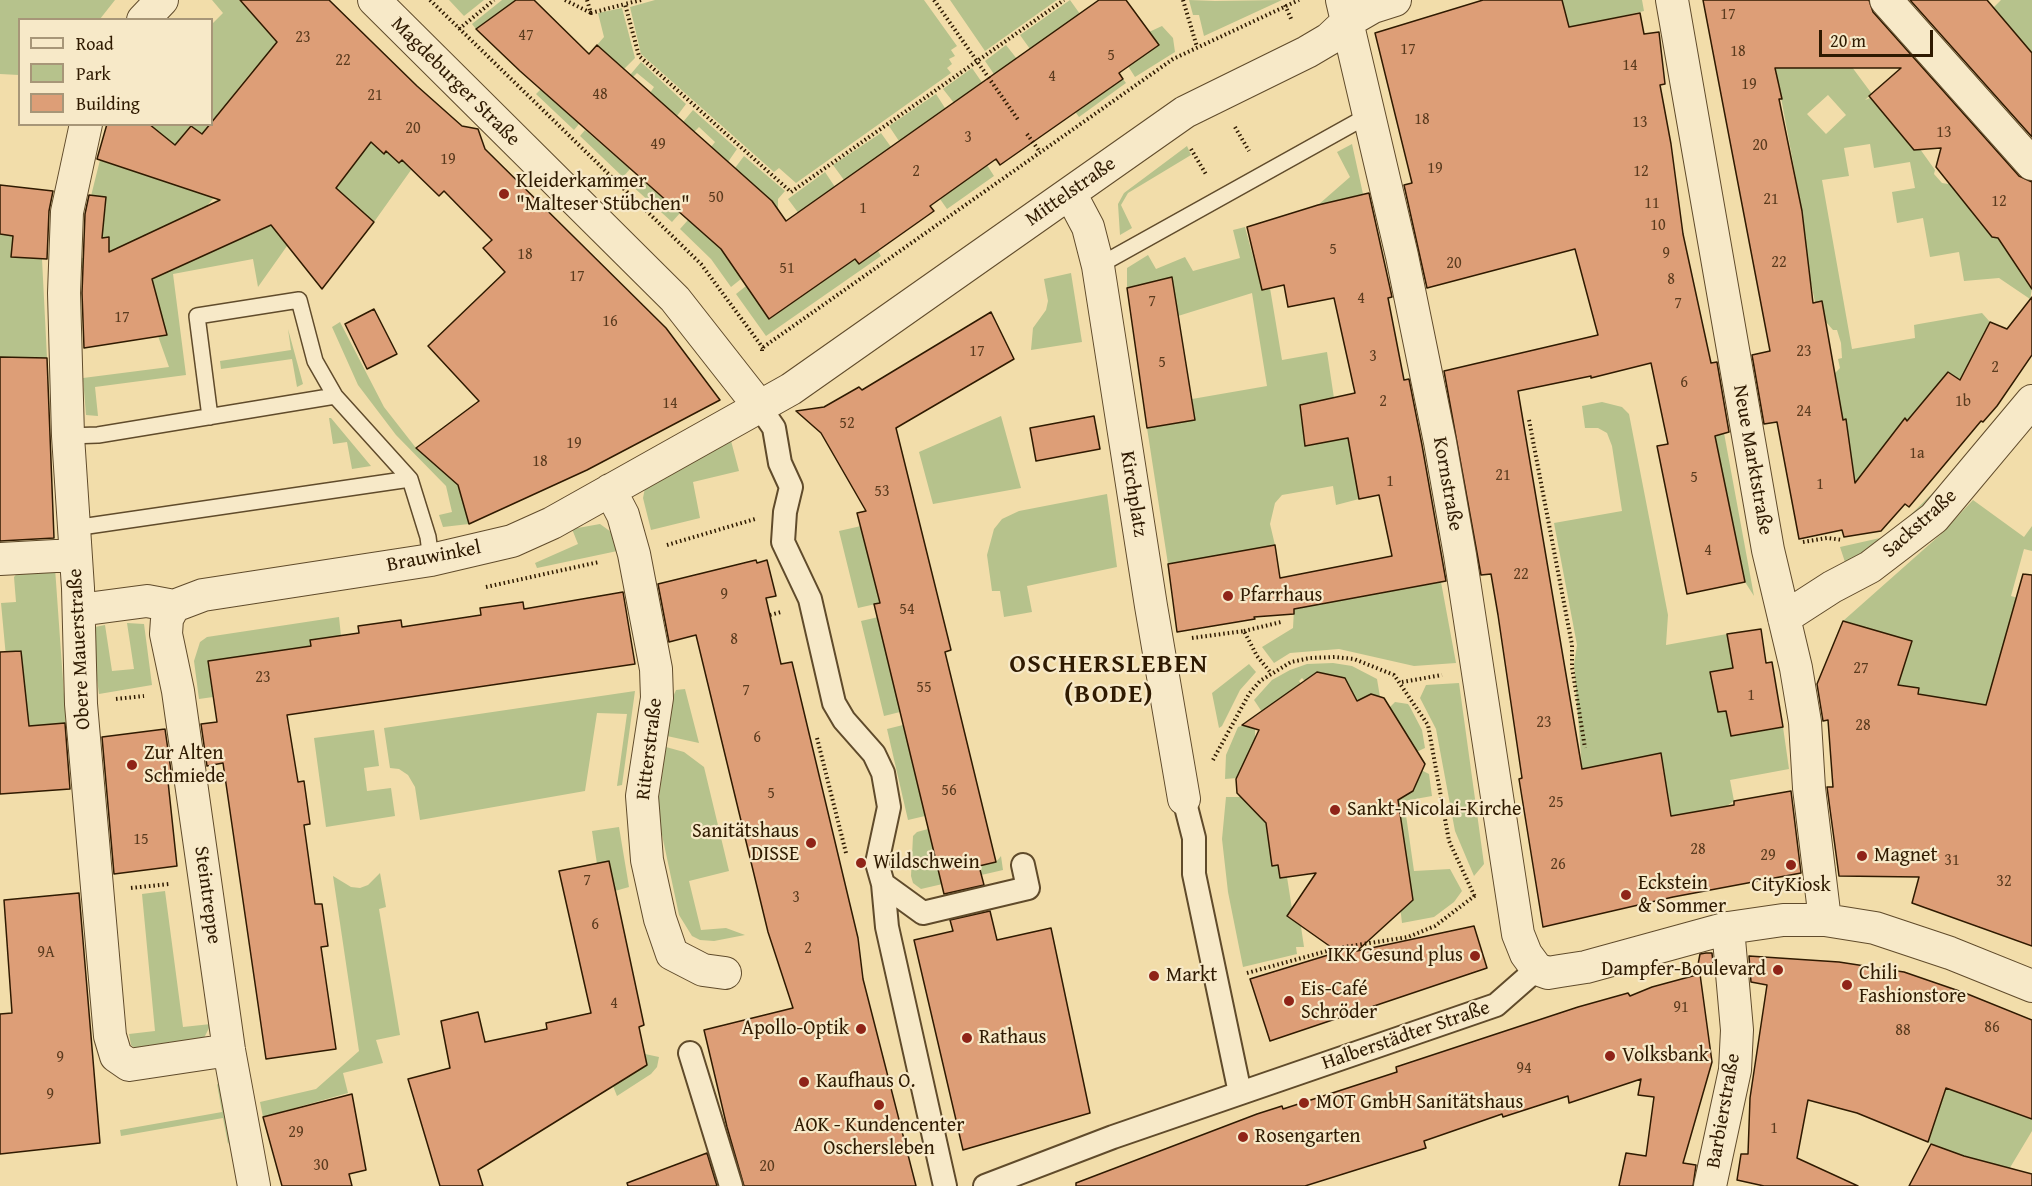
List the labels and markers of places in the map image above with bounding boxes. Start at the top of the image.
place label: Kleiderkammer "Malteser Stübchen" [516,170,690,217]
marker: Kleiderkammer "Malteser Stübchen" [497,187,511,201]
place label: Pfarrhaus [1240,584,1323,608]
marker: Pfarrhaus [1221,589,1235,603]
place label: Zur Alten Schmiede [144,742,225,789]
marker: Zur Alten Schmiede [125,758,139,772]
place label: Sankt-Nicolai-Kirche [1347,798,1521,822]
marker: Sankt-Nicolai-Kirche [1328,803,1342,817]
place label: Sanitätshaus DISSE [692,820,799,867]
marker: Sanitätshaus DISSE [804,836,818,850]
place label: Magnet [1874,844,1937,868]
marker: Magnet [1855,849,1869,863]
place label: Wildschwein [873,851,980,875]
marker: Wildschwein [854,856,868,870]
marker: CityKiosk [1784,858,1798,872]
place label: Eckstein & Sommer [1638,872,1726,919]
place label: CityKiosk [1751,874,1831,898]
marker: Eckstein & Sommer [1619,888,1633,902]
place label: IKK Gesund plus [1327,944,1463,968]
marker: IKK Gesund plus [1468,949,1482,963]
place label: Dampfer-Boulevard [1601,958,1766,982]
place label: Chili Fashionstore [1859,962,1966,1009]
marker: Dampfer-Boulevard [1771,963,1785,977]
place label: Markt [1166,964,1217,988]
marker: Markt [1147,969,1161,983]
place label: Eis-Café Schröder [1301,978,1377,1025]
marker: Chili Fashionstore [1840,978,1854,992]
marker: Eis-Café Schröder [1282,994,1296,1008]
place label: Apollo-Optik [742,1017,849,1041]
marker: Apollo-Optik [854,1022,868,1036]
place label: Rathaus [979,1026,1046,1050]
marker: Rathaus [960,1031,974,1045]
place label: Volksbank [1622,1044,1709,1068]
marker: Volksbank [1603,1049,1617,1063]
place label: Kaufhaus O. [816,1070,915,1094]
marker: Kaufhaus O. [797,1075,811,1089]
place label: MOT GmbH Sanitätshaus [1316,1091,1523,1115]
marker: MOT GmbH Sanitätshaus [1297,1096,1311,1110]
marker: AOK - Kundencenter Oschersleben [872,1098,886,1112]
place label: AOK - Kundencenter Oschersleben [794,1114,964,1161]
place label: Rosengarten [1255,1125,1361,1149]
marker: Rosengarten [1236,1130,1250,1144]

